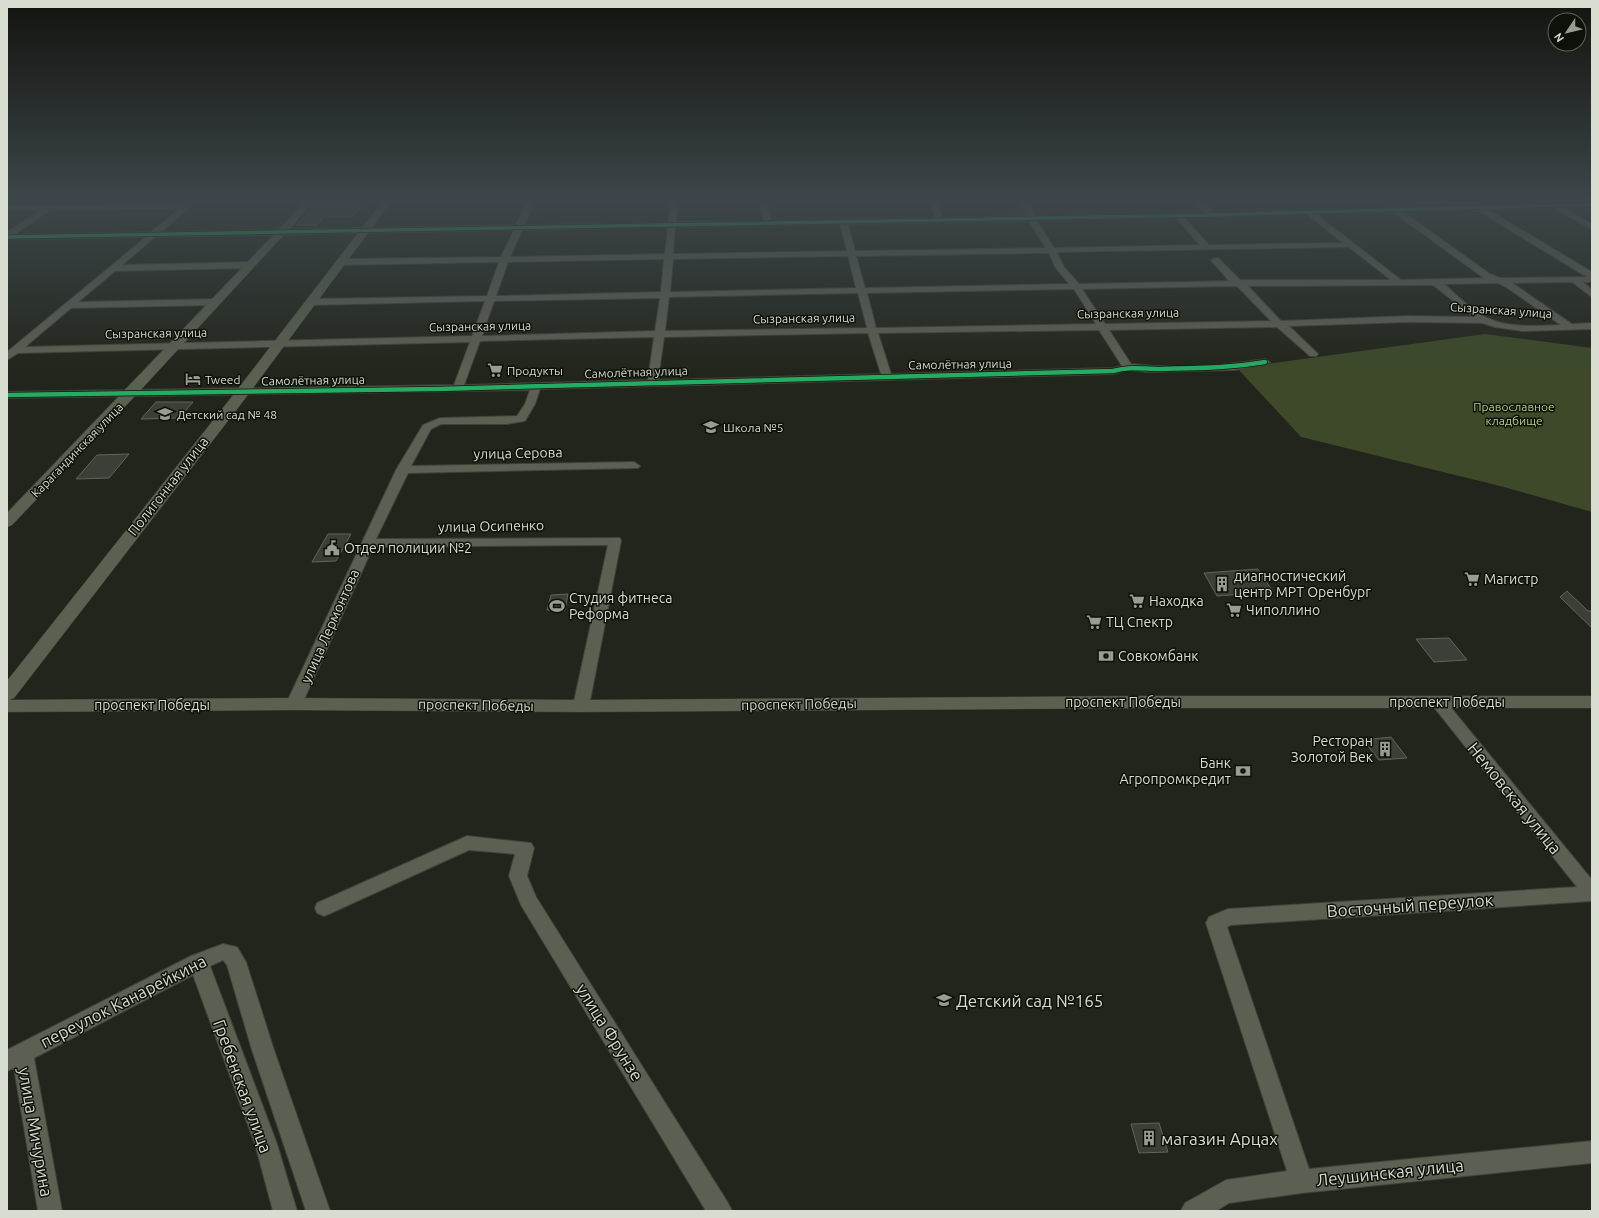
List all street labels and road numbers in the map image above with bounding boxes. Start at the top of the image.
street label: Сызранская улица [1450,300,1552,320]
street label: Сызранская улица [1077,306,1179,320]
street label: Сызранская улица [753,311,855,325]
street label: Сызранская улица [429,319,531,333]
street label: Сызранская улица [105,326,207,340]
street label: Самолётная улица [908,357,1012,371]
street label: Самолётная улица [584,364,688,380]
street label: Самолётная улица [261,373,365,387]
street label: Карагандинская улица [29,400,125,500]
street label: Полигонная улица [125,433,211,539]
street label: улица Серова [473,444,563,462]
street label: улица Осипенко [438,517,544,535]
street label: улица Лермонтова [298,567,362,685]
street label: проспект Победы [1065,694,1181,710]
street label: проспект Победы [1389,694,1505,710]
street label: проспект Победы [741,695,857,713]
street label: проспект Победы [418,696,534,714]
street label: проспект Победы [94,697,210,713]
street label: Немовская улица [1464,738,1566,858]
street label: Восточный переулок [1326,890,1494,920]
street label: переулок Канарейкина [37,951,209,1051]
street label: улица Фрунзе [573,980,647,1084]
street label: Гребенская улица [210,1017,276,1155]
street label: улица Мичурина [15,1066,57,1198]
street label: Леушинская улица [1315,1155,1465,1189]

